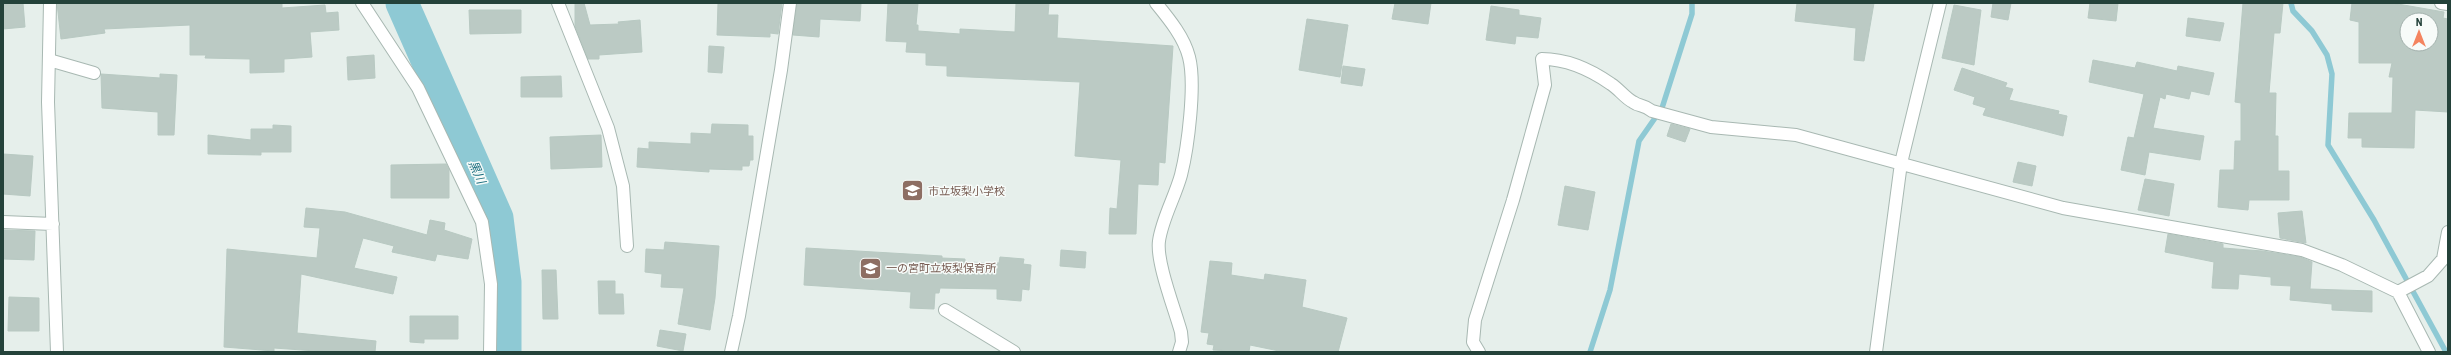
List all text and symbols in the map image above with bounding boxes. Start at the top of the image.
north arrow [2399,12,2439,52]
text: N [2416,16,2423,29]
water label: 黒川 [466,158,489,188]
school or university icon: 市立坂梨小学校 [900,178,926,204]
place label: 市立坂梨小学校 [928,185,1005,198]
school or university icon: 一の宮町立坂梨保育所 [857,255,883,281]
place label: 一の宮町立坂梨保育所 [886,262,997,275]

